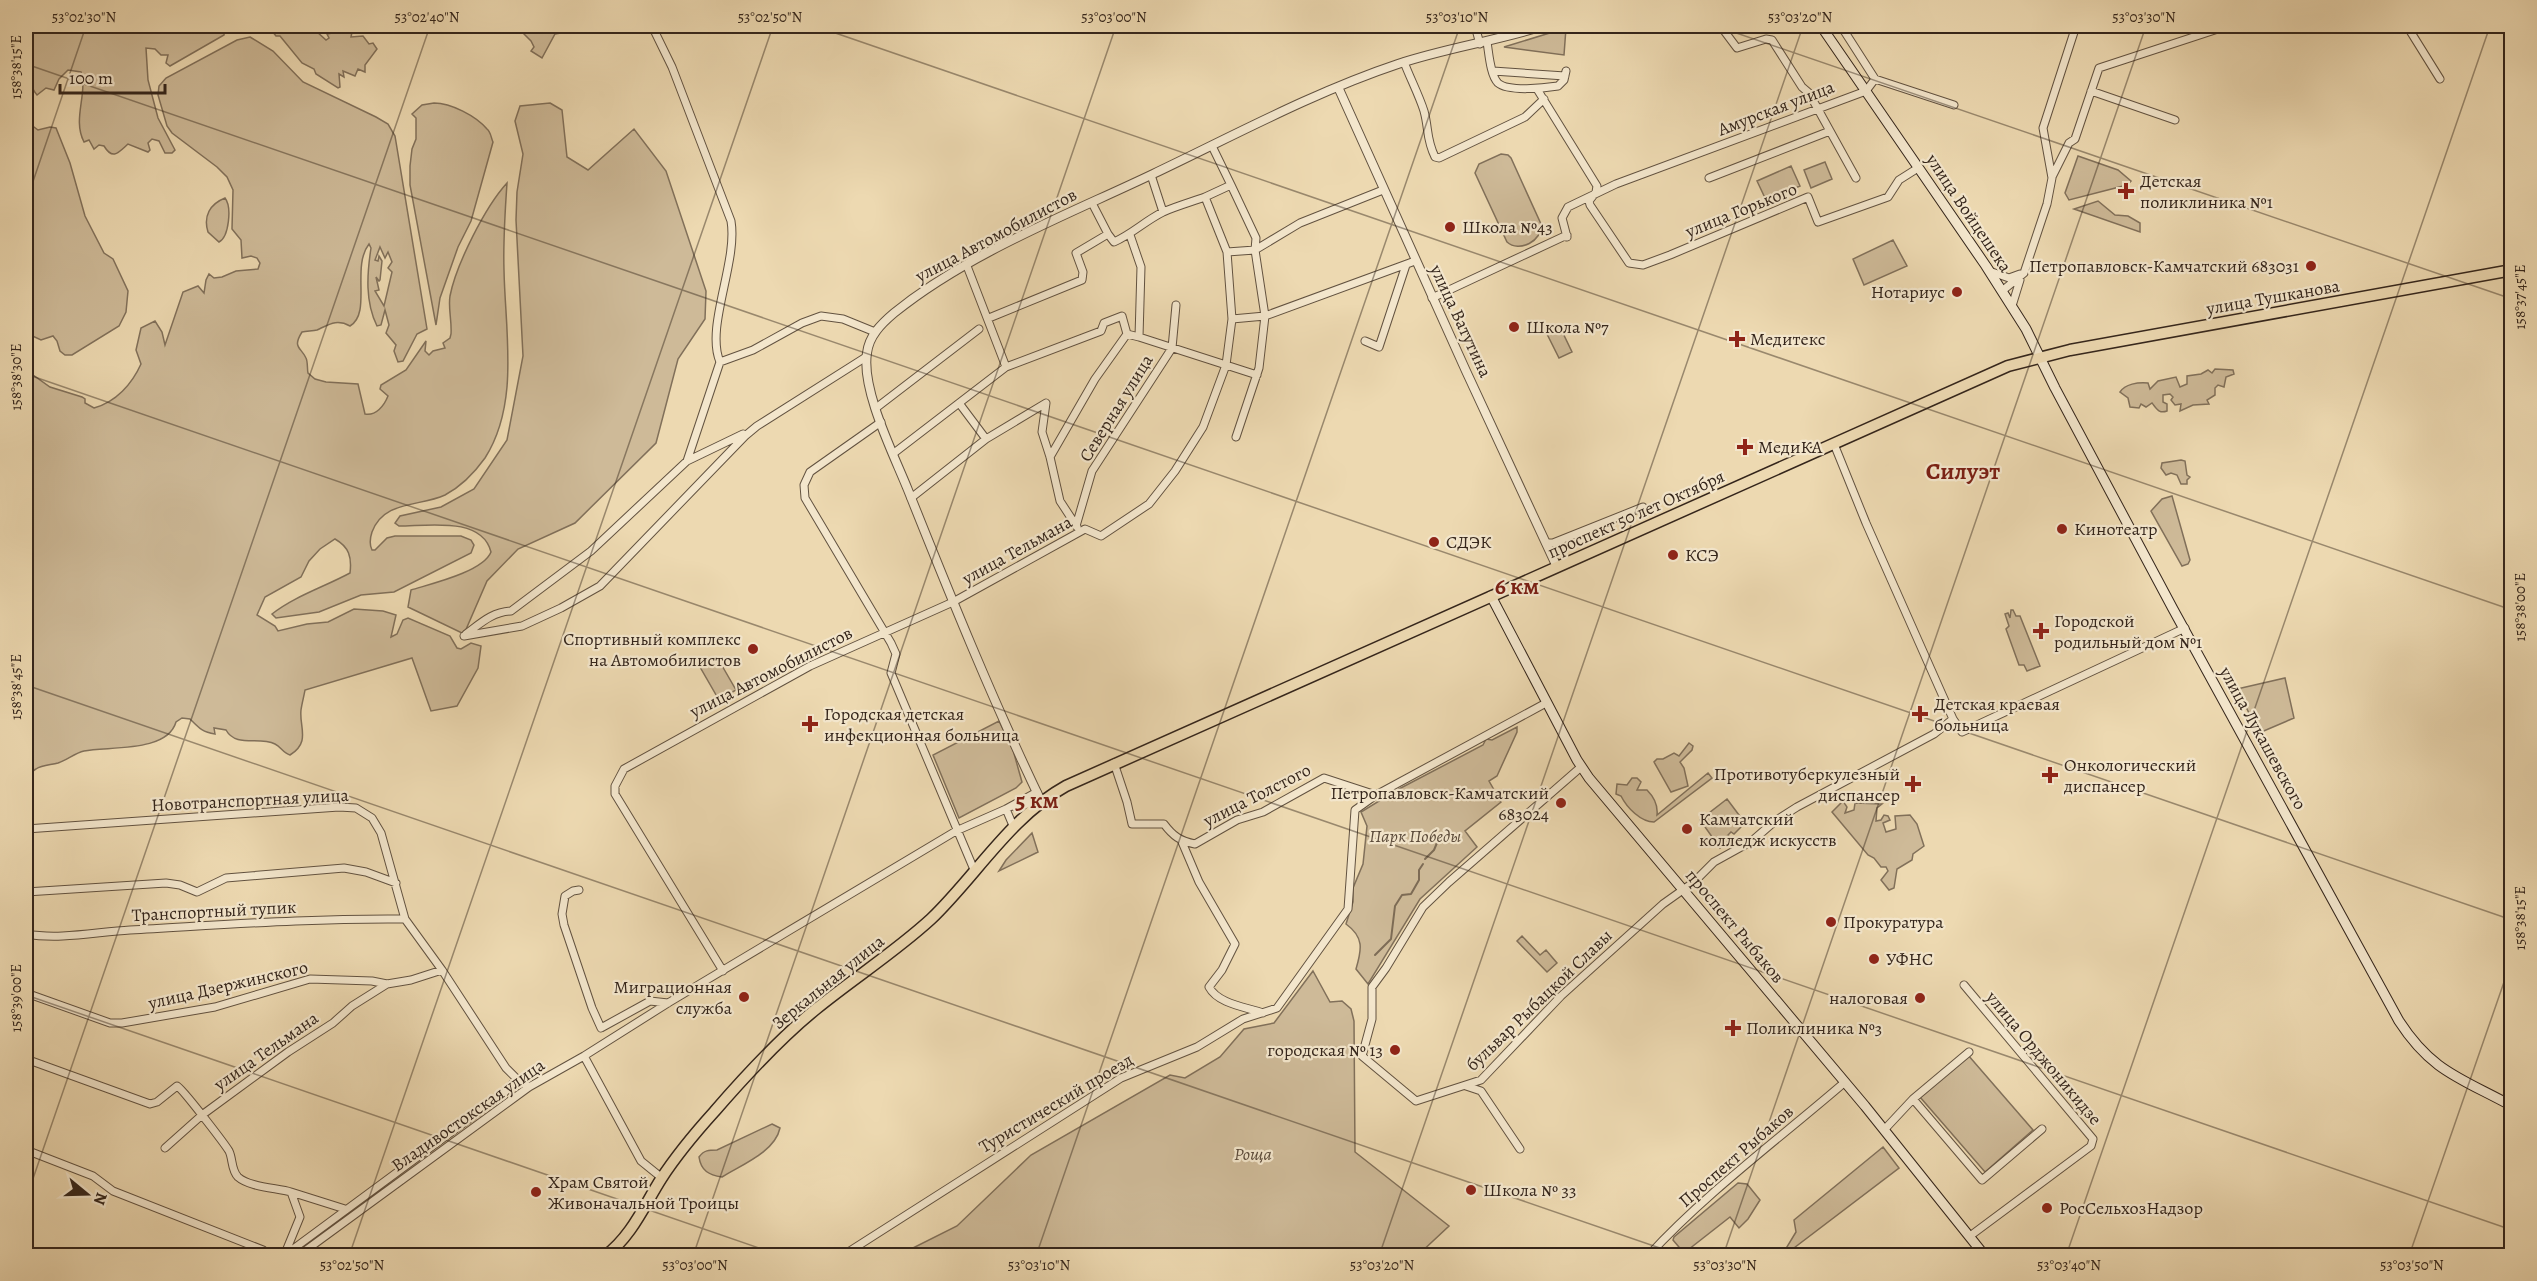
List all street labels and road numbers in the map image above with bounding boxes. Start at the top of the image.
street label: Амурская улица [1713,74,1838,142]
street label: улица Войцешека [1920,148,2018,278]
street label: улица Горького [1681,177,1800,244]
street label: улица Автомобилистов [910,182,1081,288]
street label: улица Ватутина [1424,260,1498,382]
street label: улица Тушканова [2203,273,2342,321]
street label: Северная улица [1073,349,1159,466]
street label: проспект 50 лет Октября [1544,464,1728,564]
street label: улица Тельмана [957,509,1077,591]
street label: улица Автомобилистов [685,621,856,724]
street label: улица Лукашевского [2213,661,2312,814]
street label: улица Толстого [1198,758,1315,833]
street label: Новотранспортная улица [151,783,350,817]
street label: проспект Рыбаков [1680,864,1790,988]
street label: Транспортный тупик [131,895,297,927]
street label: бульвар Рыбацкой Славы [1461,924,1617,1076]
street label: Зеркальная улица [767,929,890,1035]
street label: улица Дзержинского [145,955,310,1015]
street label: улица Орджоникидзе [1980,985,2107,1130]
street label: улица Тельмана [208,1006,324,1097]
street label: Туристический проезд [975,1047,1138,1159]
street label: Владивостокская улица [386,1053,550,1177]
street label: Проспект Рыбаков [1674,1100,1798,1212]

